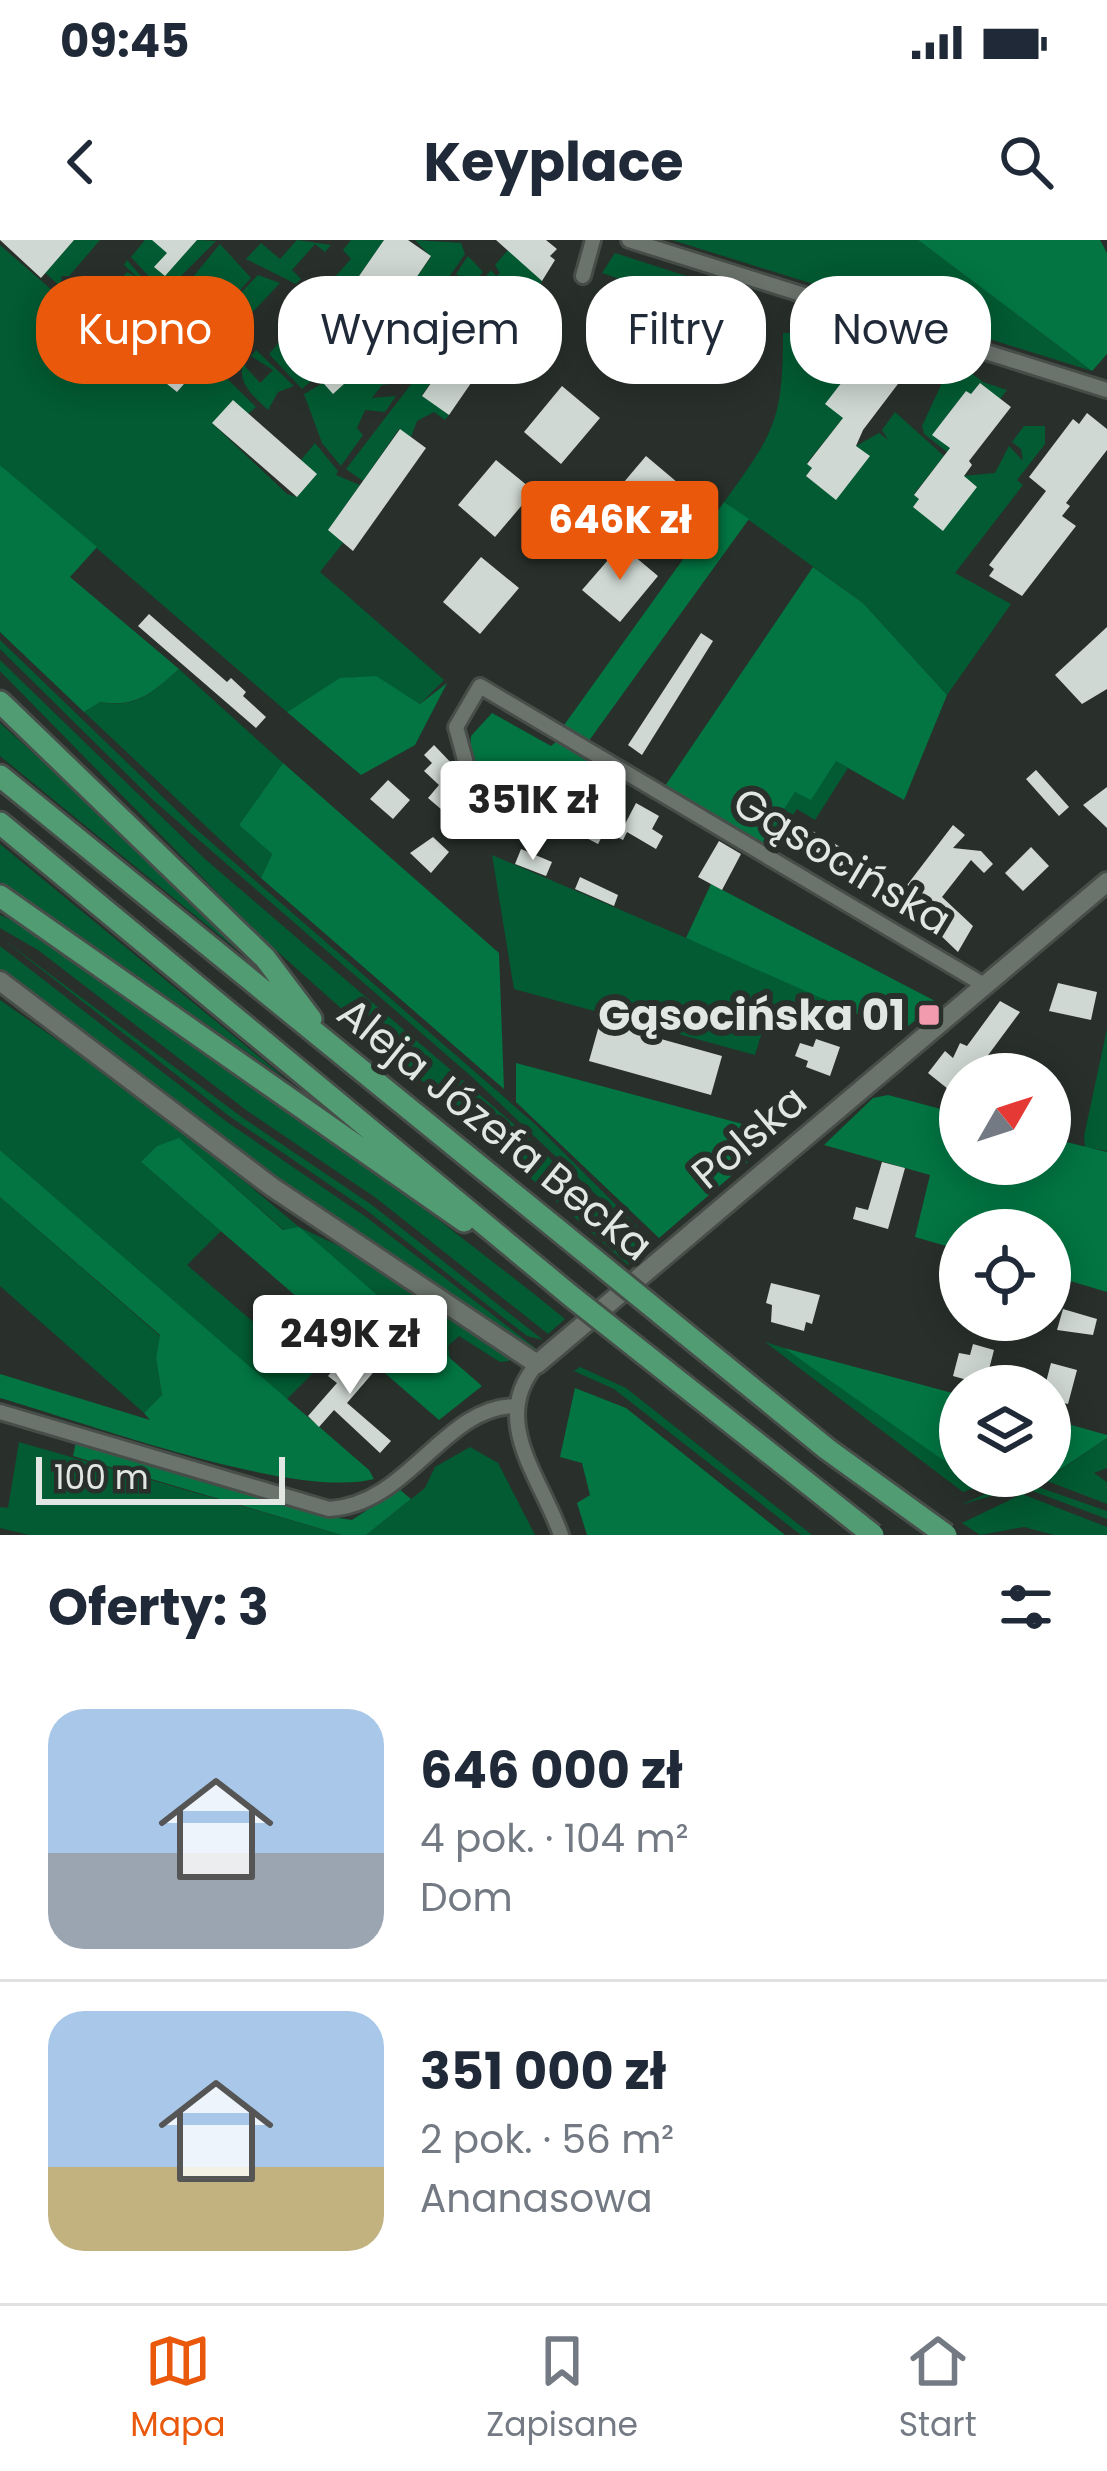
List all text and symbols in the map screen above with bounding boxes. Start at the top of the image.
text: 09:45 [60,10,190,73]
text: Keyplace [423,124,684,200]
icon: back [48,129,114,195]
icon: search [993,129,1059,195]
chip: Kupno [36,276,254,384]
chip: Wynajem [278,276,562,384]
chip: Filtry [586,276,766,384]
chip: Nowe [790,276,991,384]
pin: 646K zł [509,481,731,583]
text: 646K zł [548,492,692,547]
pin: 351K zł [422,761,644,863]
text: 351K zł [468,772,598,827]
street label: Gąsocińska [722,773,962,949]
street label: Aleja Józefa Becka [325,983,665,1275]
place label: Gąsocińska 01 [598,986,905,1045]
marker: Gąsocińska 01 [916,1002,942,1028]
north arrow [939,1053,1071,1185]
map controls [939,1053,1071,1497]
street label: Polska [679,1072,819,1202]
button: locate [939,1209,1071,1341]
pin: 249K zł [239,1295,461,1397]
text: 249K zł [280,1306,420,1361]
button: layers [939,1365,1071,1497]
scale bar [36,1451,285,1504]
text: 100 m [54,1454,149,1501]
text: Oferty: 3 [48,1571,269,1643]
icon: filters [993,1574,1059,1640]
text: 646 000 zł [420,1734,683,1806]
icon: home [144,1757,288,1901]
text: 4 pok. · 104 m² [420,1811,689,1866]
text: Dom [420,1870,513,1925]
text: 351 000 zł [420,2035,666,2107]
icon: home [144,2059,288,2203]
text: 2 pok. · 56 m² [420,2112,674,2167]
text: Ananasowa [420,2171,653,2226]
tab: Mapa [130,2328,226,2450]
tab: Zapisane [486,2328,638,2450]
tab: Start [899,2328,977,2450]

